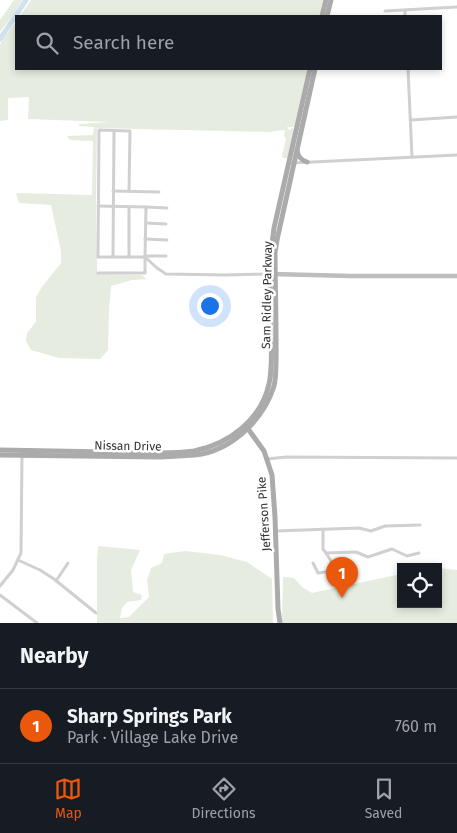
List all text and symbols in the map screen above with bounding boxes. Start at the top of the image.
search box [15,15,442,70]
icon: search [33,29,61,57]
text: Search here [73,31,174,54]
street label: Sam Ridley Parkway [259,241,275,349]
your location [197,293,223,319]
street label: Nissan Drive [94,438,162,454]
street label: Jefferson Pike [254,476,274,552]
pin: 1 [326,557,358,598]
map controls [397,563,442,608]
button: locate [397,563,442,608]
text: Nearby [20,643,88,669]
text: Sharp Springs Park [67,705,232,728]
text: 1 [32,717,40,736]
text: 760 m [395,717,437,736]
text: Park · Village Lake Drive [67,728,238,747]
tab: Map [54,775,82,822]
tab: Directions [191,775,256,822]
tab: Saved [365,775,403,822]

